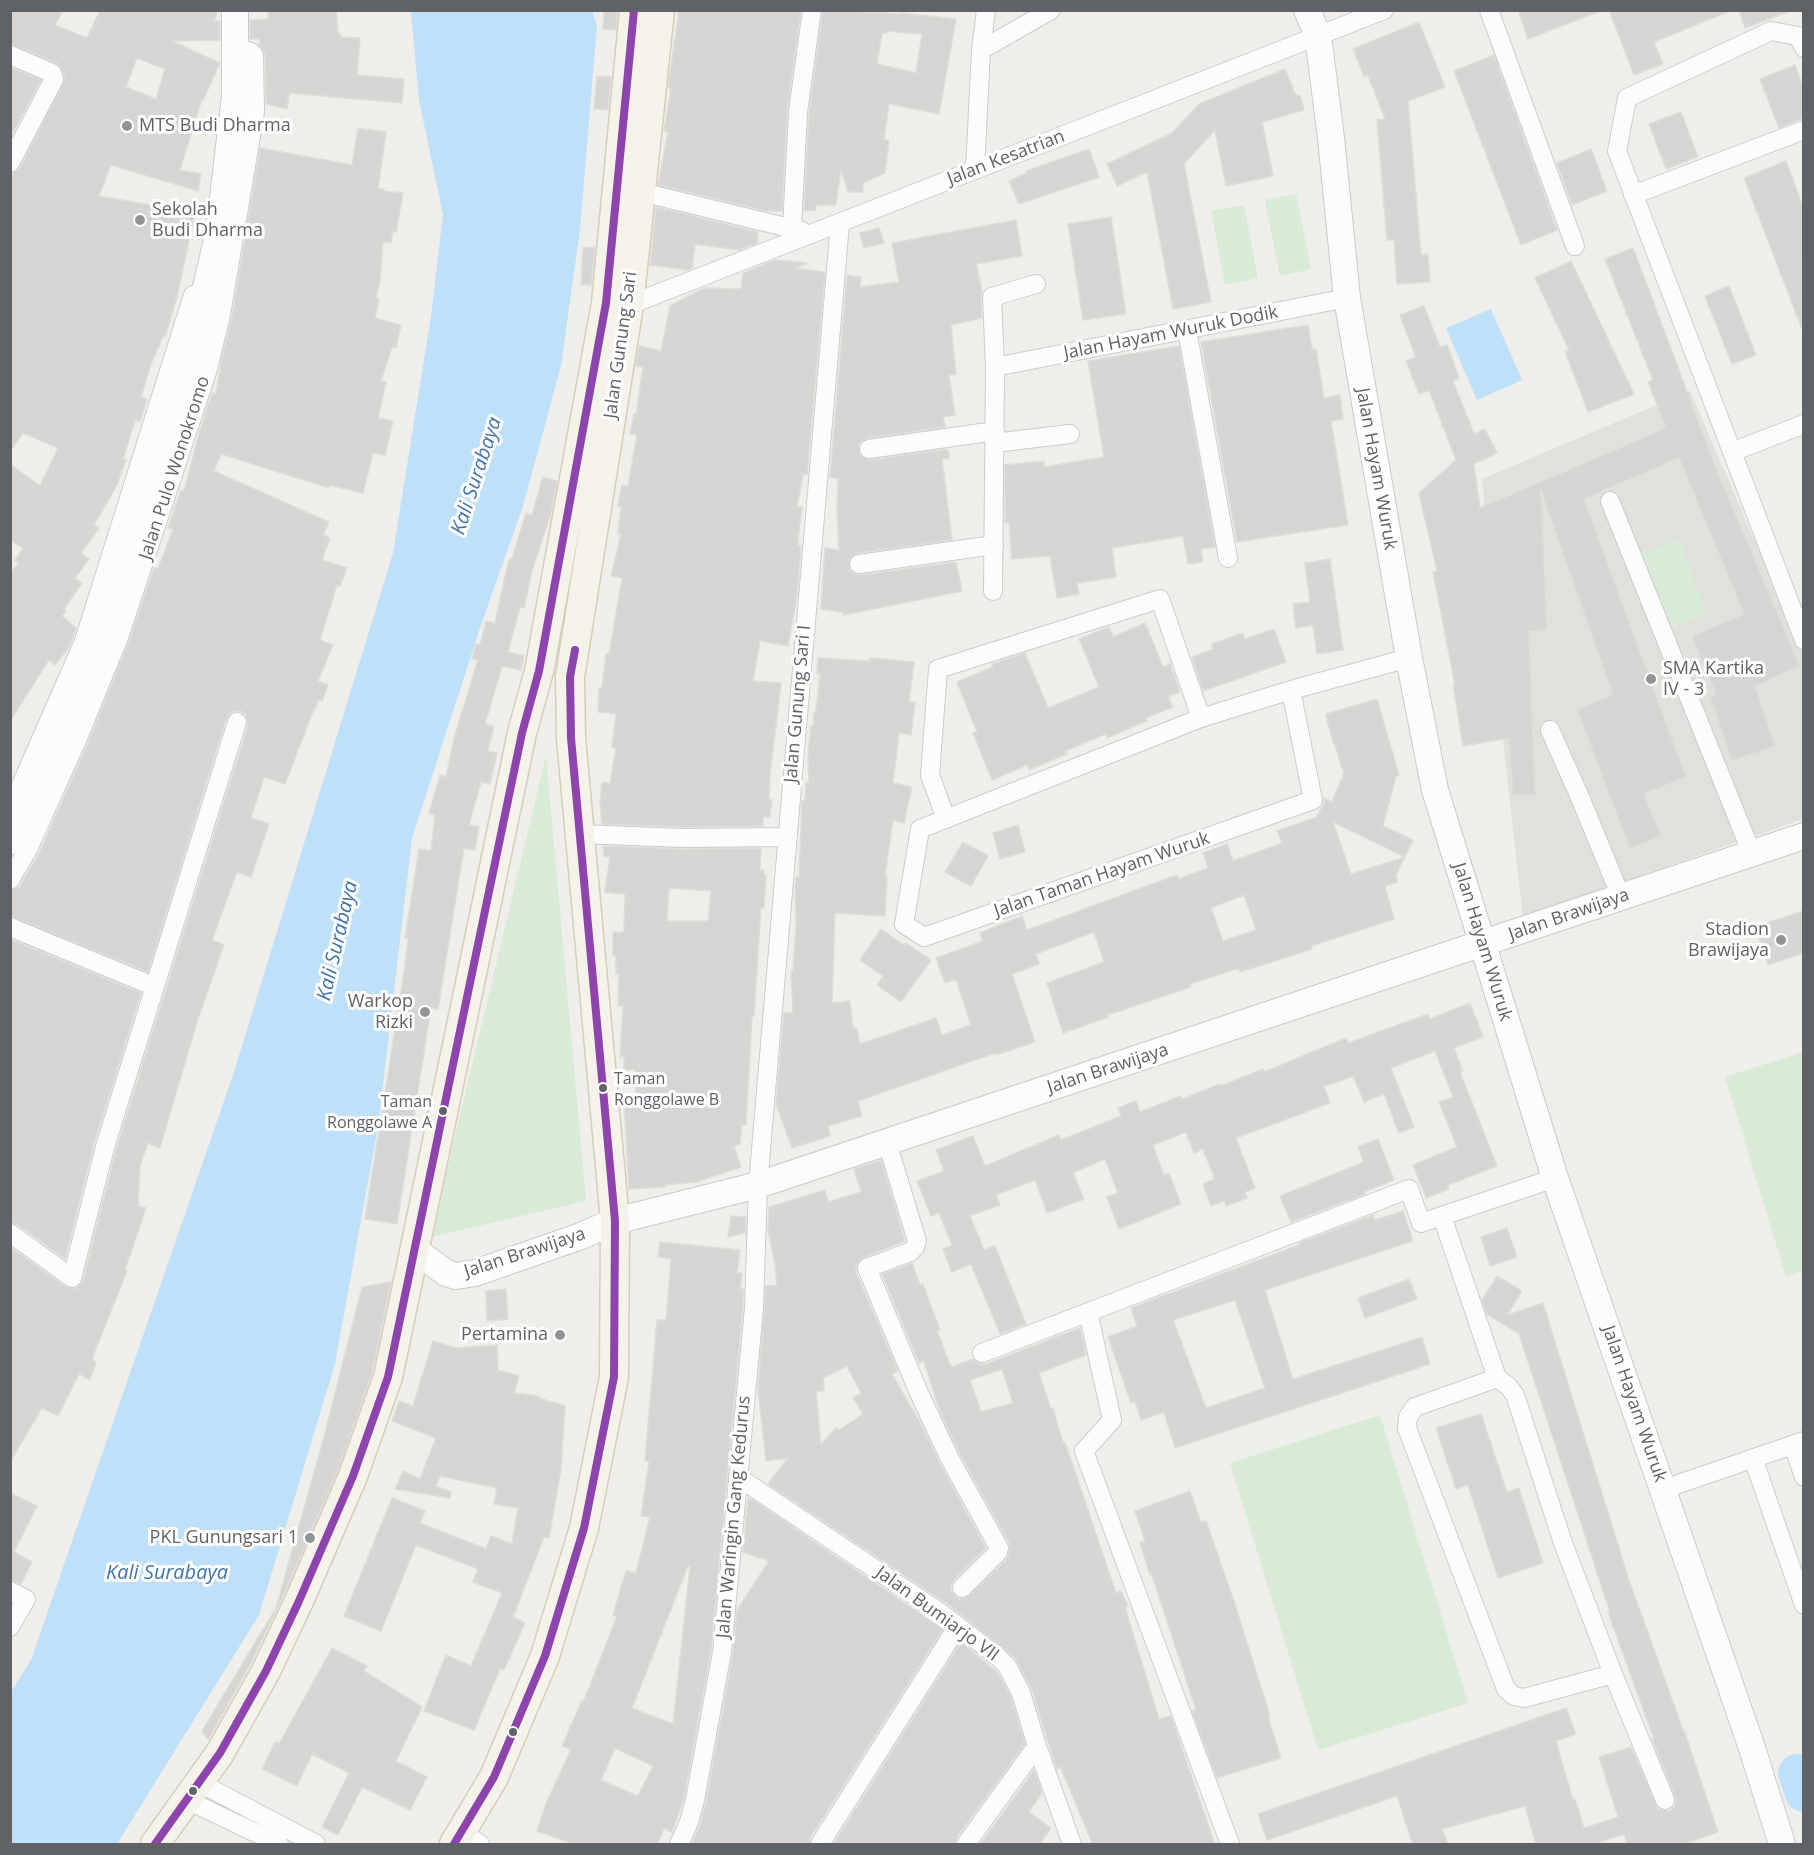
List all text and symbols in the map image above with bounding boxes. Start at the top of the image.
place label: MTS Budi Dharma [139,115,291,137]
marker: MTS Budi Dharma [120,119,134,133]
street label: Jalan Kesatrian [944,126,1068,190]
place label: Sekolah Budi Dharma [152,199,263,242]
marker: Sekolah Budi Dharma [133,213,147,227]
street label: Jalan Gunung Sari [600,270,642,420]
street label: Jalan Hayam Wuruk Dodik [1062,302,1280,364]
street label: Jalan Pulo Wonokromo [135,374,215,562]
street label: Jalan Hayam Wuruk [1351,386,1401,552]
water label: Kali Surabaya [447,414,507,538]
street label: Jalan Gunung Sari I [780,624,816,784]
place label: SMA Kartika IV - 3 [1663,658,1764,700]
marker: SMA Kartika IV - 3 [1644,672,1658,686]
street label: Jalan Taman Hayam Wuruk [991,828,1213,922]
street label: Jalan Hayam Wuruk [1448,860,1516,1024]
water label: Kali Surabaya [313,879,363,1003]
street label: Jalan Brawijaya [1506,884,1632,946]
place label: Stadion Brawijaya [1688,919,1769,962]
marker: Stadion Brawijaya [1774,933,1788,947]
place label: Warkop Rizki [348,991,413,1034]
marker: Warkop Rizki [418,1005,432,1019]
street label: Jalan Brawijaya [1045,1039,1171,1099]
place label: Taman Ronggolawe B [614,1069,719,1107]
marker: Taman Ronggolawe B [597,1082,609,1094]
place label: Taman Ronggolawe A [327,1092,432,1130]
marker: Taman Ronggolawe A [437,1105,449,1117]
street label: Jalan Brawijaya [462,1223,588,1283]
street label: Jalan Hayam Wuruk [1597,1323,1671,1485]
place label: Pertamina [461,1324,548,1346]
marker: Pertamina [553,1328,567,1342]
street label: Jalan Waringin Gang Kedurus [713,1395,755,1639]
place label: PKL Gunungsari 1 [150,1527,298,1549]
marker: PKL Gunungsari 1 [303,1531,317,1545]
water label: Kali Surabaya [106,1561,228,1585]
street label: Jalan Bumiarjo VII [871,1562,1003,1666]
unlabelled marker [507,1726,519,1738]
unlabelled marker [187,1785,199,1797]

